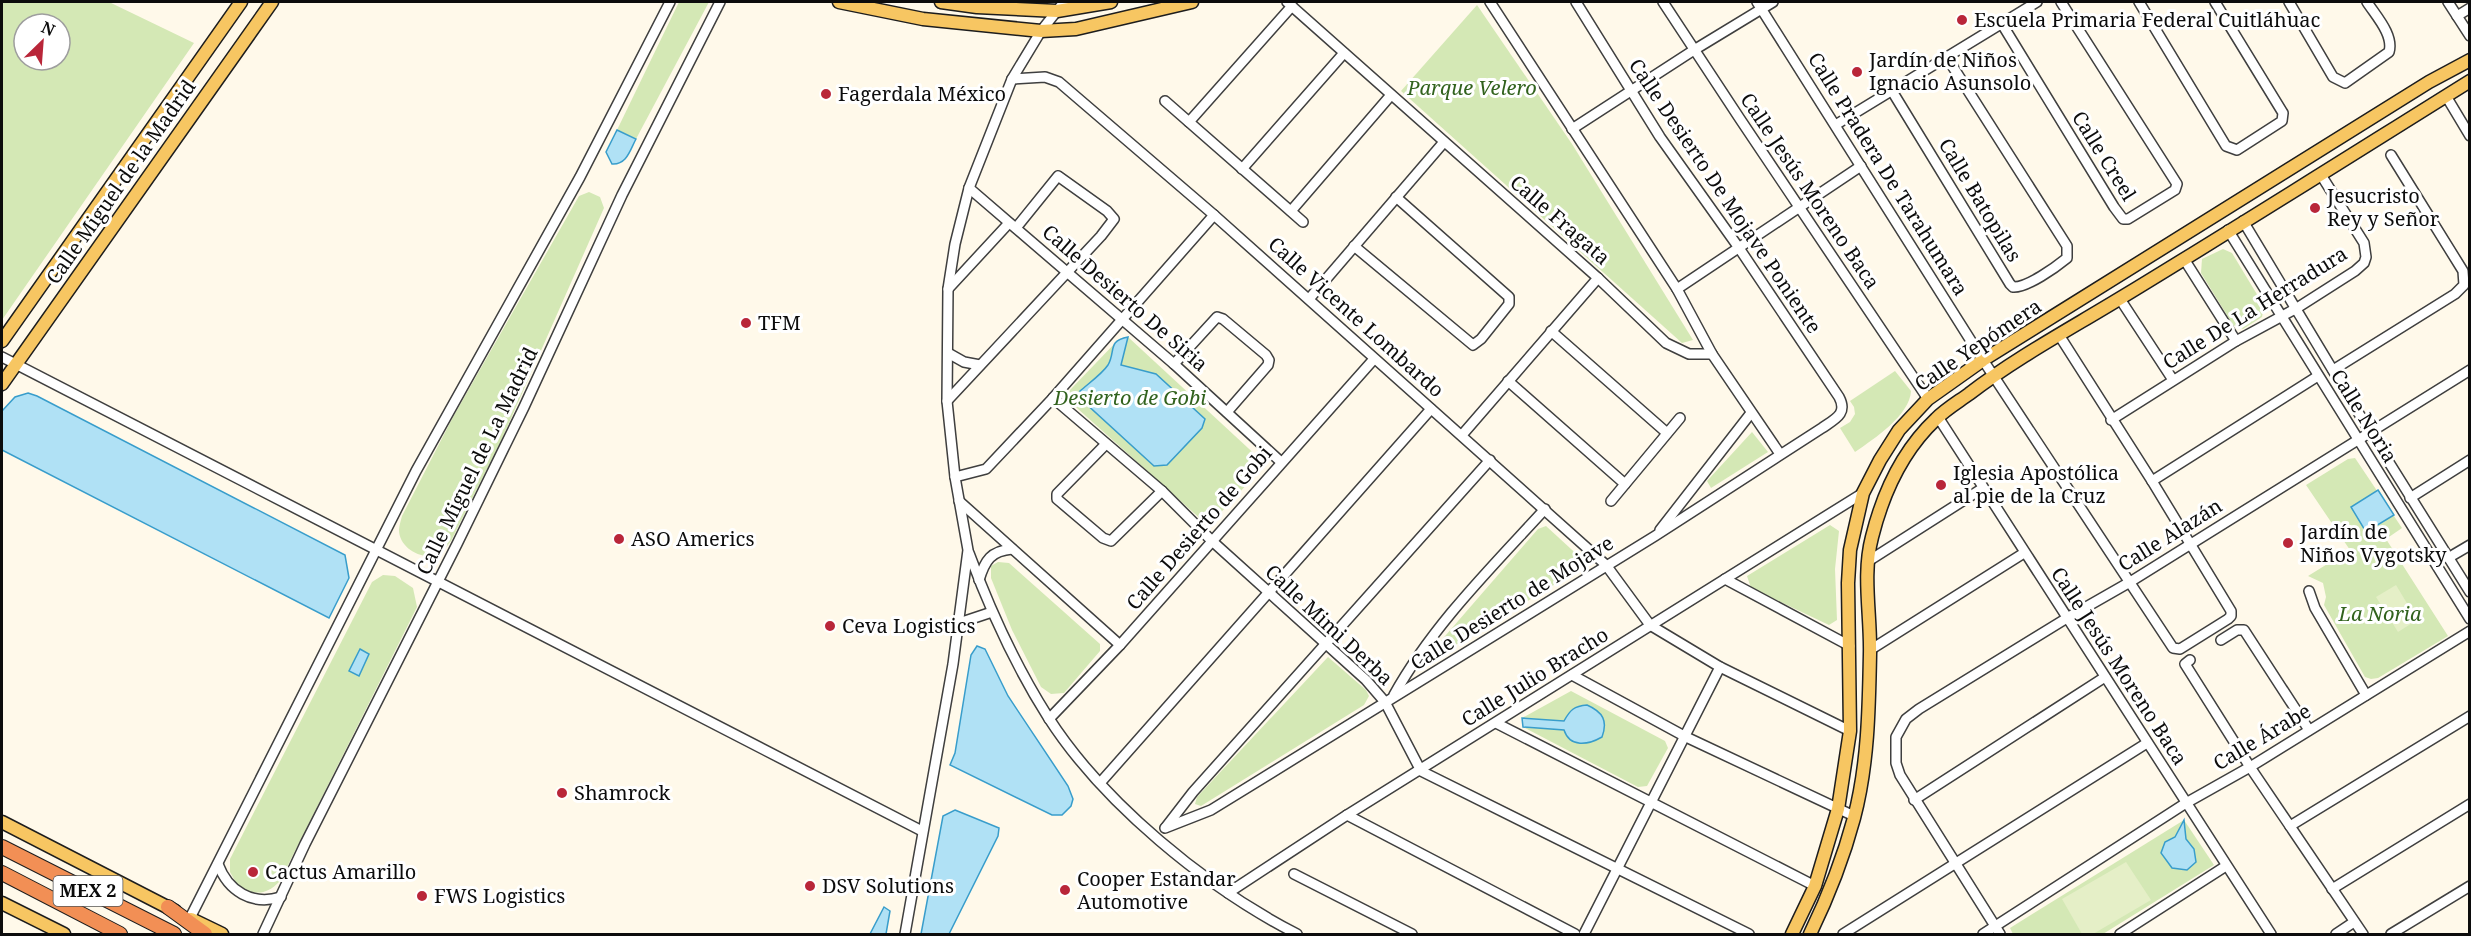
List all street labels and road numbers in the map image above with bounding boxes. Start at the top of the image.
street label: Calle Pradera De Tarahumara [1802,47,1975,301]
street label: Calle Desierto De Mojave Poniente [1623,53,1828,338]
street label: Calle Miguel de la Madrid [40,74,202,289]
street label: Calle Jesús Moreno Baca [1735,87,1886,294]
street label: Calle Creel [2066,106,2143,206]
street label: Calle Batopilas [1933,133,2028,267]
street label: Calle Fragata [1505,169,1616,271]
street label: Calle Desierto De Siria [1037,218,1214,377]
street label: Calle Vicente Lombardo [1263,230,1450,403]
street label: Calle De La Herradura [2157,240,2352,375]
street label: Calle Yepómera [1909,292,2046,397]
street label: Calle Miguel de La Madrid [410,342,543,579]
street label: Calle Noria [2325,364,2404,468]
street label: Calle Desierto de Gobi [1120,439,1278,615]
street label: Calle Alazán [2113,492,2227,577]
street label: Calle Desierto de Mojave [1405,529,1618,676]
street label: Calle Mimi Derba [1260,558,1399,691]
street label: Calle Jesús Moreno Baca [2045,561,2194,770]
street label: Calle Julio Bracho [1456,620,1613,733]
street label: Calle Árabe [2208,697,2315,776]
road number: MEX 2 [54,876,122,906]

